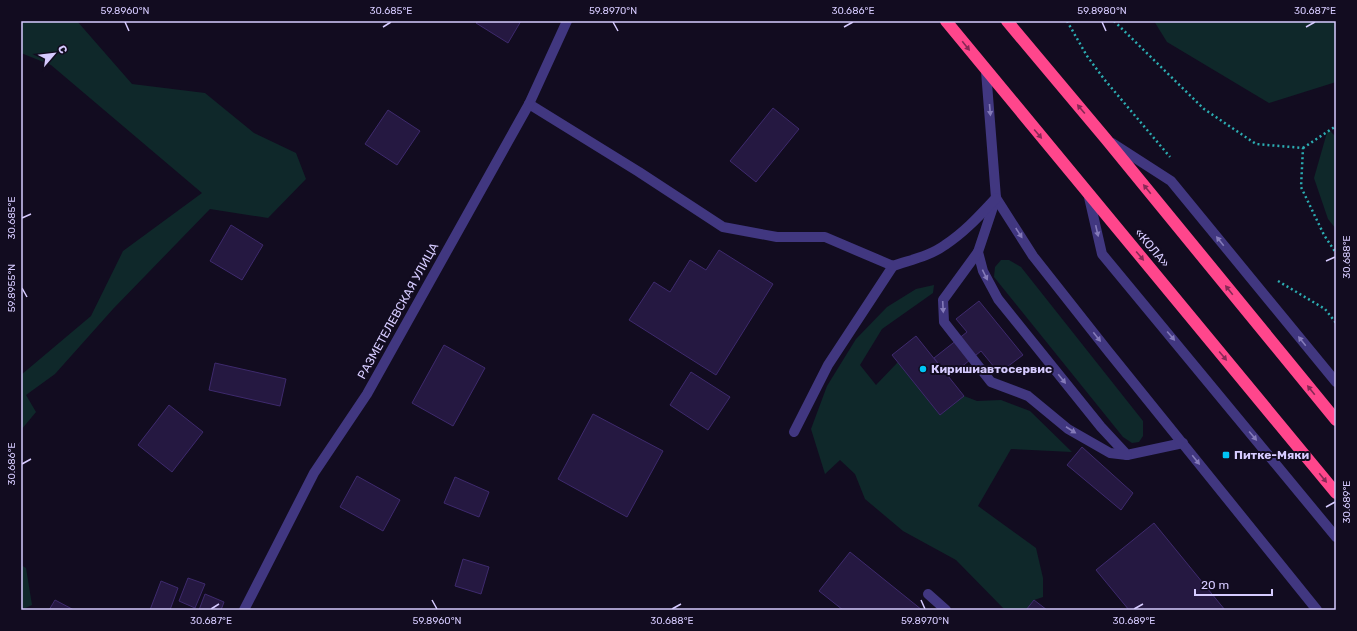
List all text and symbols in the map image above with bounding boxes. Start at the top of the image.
text: 59.8960°N [100,5,150,17]
text: 30.685°E [370,5,412,17]
text: 59.8970°N [589,5,637,17]
text: 30.686°E [832,5,874,17]
text: 59.8980°N [1077,5,1127,17]
text: 30.687°E [1294,5,1336,17]
north arrow [34,34,74,74]
one-way arrow [962,41,970,52]
text: С [55,43,70,56]
one-way arrow [986,104,993,116]
one-way arrow [1076,104,1085,114]
one-way arrow [1034,128,1043,139]
one-way arrow [1142,184,1151,194]
text: 30.685°E [6,197,18,239]
one-way arrow [1094,226,1100,238]
street label: «КОЛА» [1132,226,1172,270]
one-way arrow [1015,228,1022,239]
one-way arrow [1216,235,1224,246]
text: 30.688°E [1341,235,1353,279]
street label: РАЗМЕТЕЛЕВСКАЯ УЛИЦА [355,240,441,382]
one-way arrow [1136,250,1144,261]
text: 59.8955°N [6,264,18,312]
one-way arrow [982,269,988,281]
one-way arrow [1225,284,1233,295]
one-way arrow [940,301,947,313]
one-way arrow [1166,331,1175,342]
one-way arrow [1092,332,1101,343]
one-way arrow [1298,336,1307,347]
one-way arrow [1219,350,1227,361]
place label: Киришиавтосервис [931,362,1052,376]
marker: Киришиавтосервис [918,364,928,374]
one-way arrow [1058,374,1067,385]
one-way arrow [1307,385,1316,396]
one-way arrow [1066,426,1077,434]
one-way arrow [1249,431,1258,442]
text: 30.686°E [6,443,18,485]
place label: Питке-Мяки [1234,448,1309,462]
marker: Питке-Мяки [1221,450,1231,460]
one-way arrow [1192,455,1201,466]
one-way arrow [1319,472,1328,483]
text: 30.689°E [1341,481,1353,523]
scale bar [1195,571,1272,597]
text: 20 m [1201,578,1229,592]
text: 30.687°E [190,615,232,627]
text: 59.8960°N [412,615,462,627]
text: 30.688°E [650,615,694,627]
text: 59.8970°N [901,615,949,627]
text: 30.689°E [1113,615,1155,627]

